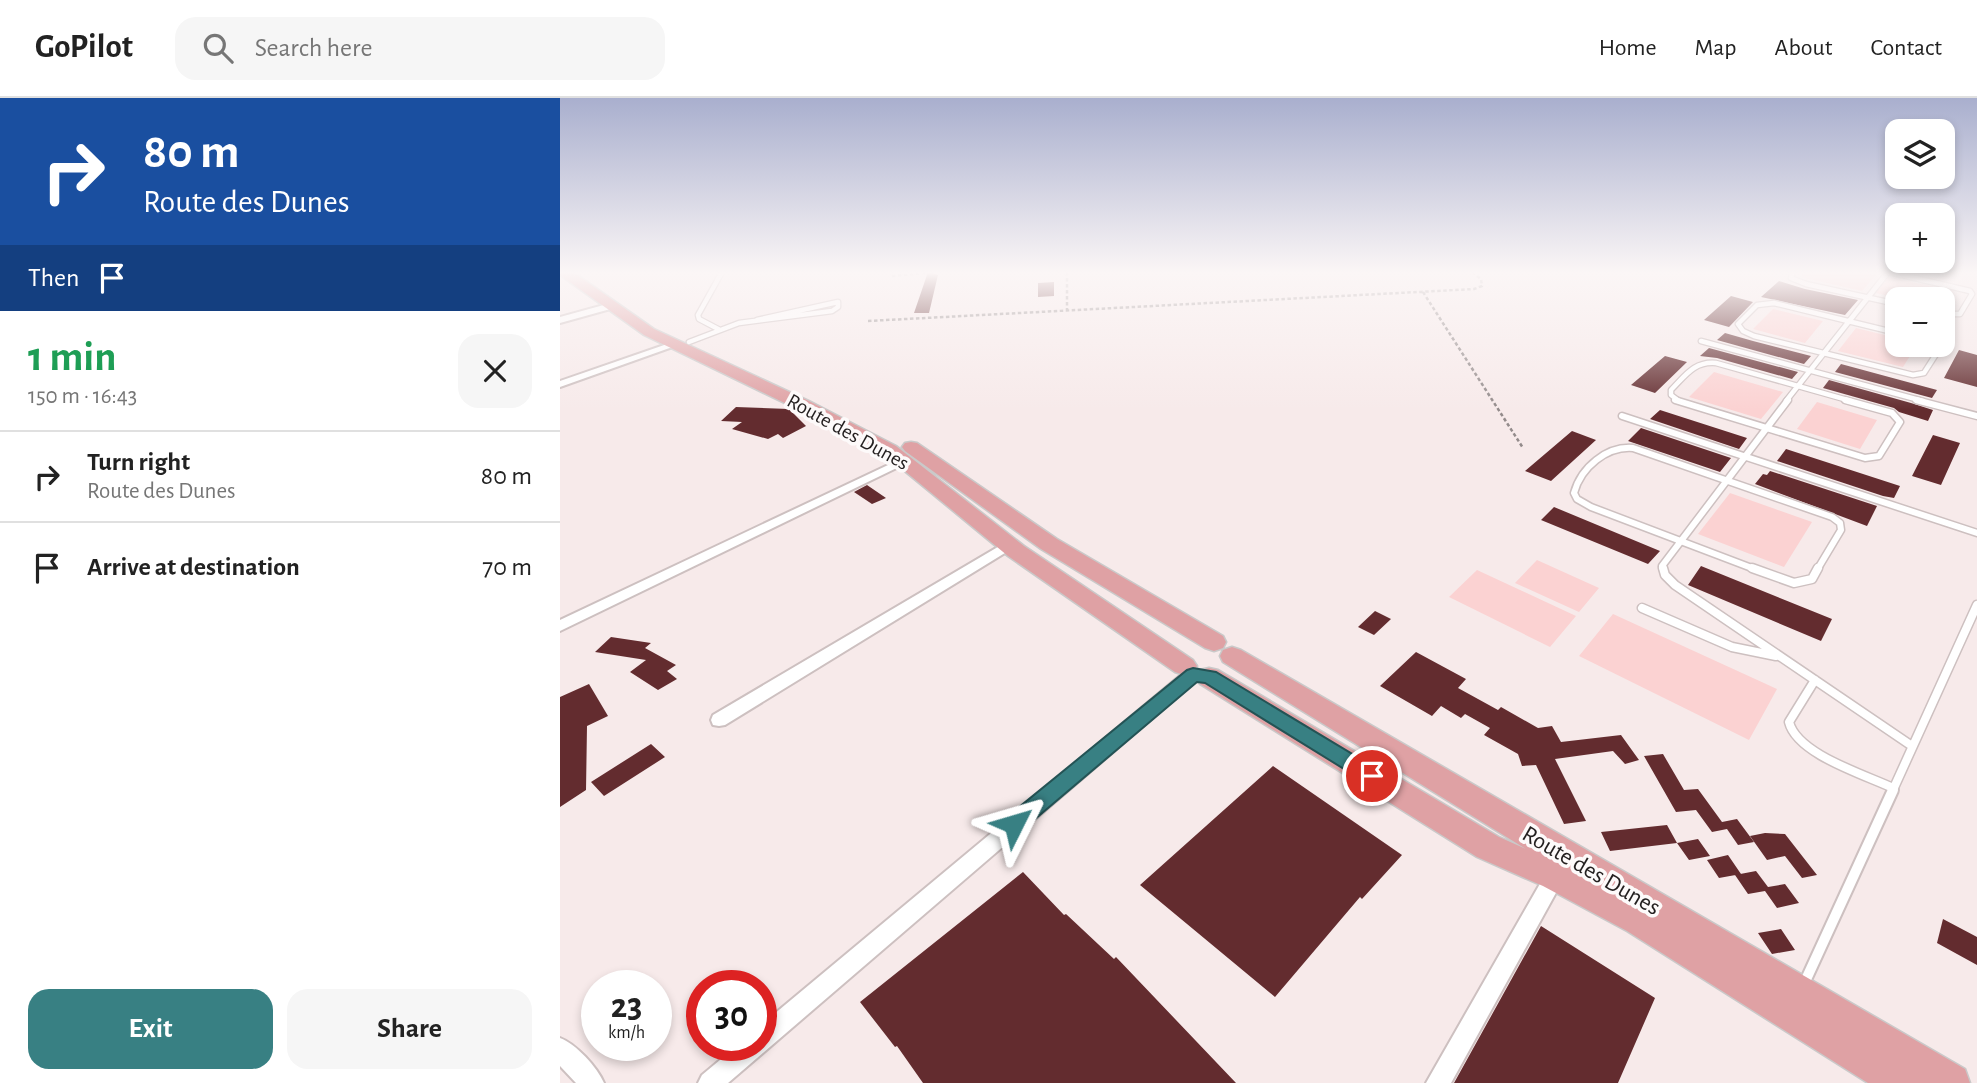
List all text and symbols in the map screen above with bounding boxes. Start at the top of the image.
search box [175,17,665,80]
icon: search [199,29,237,67]
text: GoPilot [35,31,133,64]
text: Search here [255,35,372,61]
text: Home [1599,36,1657,60]
text: Map [1695,36,1737,60]
text: About [1775,36,1832,60]
text: Contact [1870,36,1942,60]
map controls [1885,119,1955,357]
button: layers [1885,119,1955,189]
icon: right [28,126,119,217]
text: 80 m [143,128,240,177]
text: Route des Dunes [143,186,350,218]
button: + [1885,203,1955,273]
icon: arrive [93,259,131,297]
text: Then [28,265,79,291]
button: − [1885,287,1955,357]
button: close [458,334,532,408]
text: 1 min [28,336,117,378]
text: 150 m · 16:43 [28,385,137,408]
street label: Route des Dunes [784,390,912,474]
text: Turn right [87,449,190,475]
icon: right [28,458,66,496]
text: 80 m [481,463,532,489]
text: Route des Dunes [87,480,236,503]
icon: arrive [28,549,66,587]
text: Arrive at destination [87,554,300,580]
text: 70 m [482,554,532,580]
pin [1342,746,1402,806]
icon: arrive [1353,757,1391,795]
position arrow [977,787,1051,861]
street label: Route des Dunes [1518,822,1664,920]
speed limit sign: 30 [686,970,777,1061]
button: Exit [28,989,273,1069]
button: Share [287,989,532,1069]
text: 23 [611,989,642,1024]
text: km/h [608,1024,645,1042]

